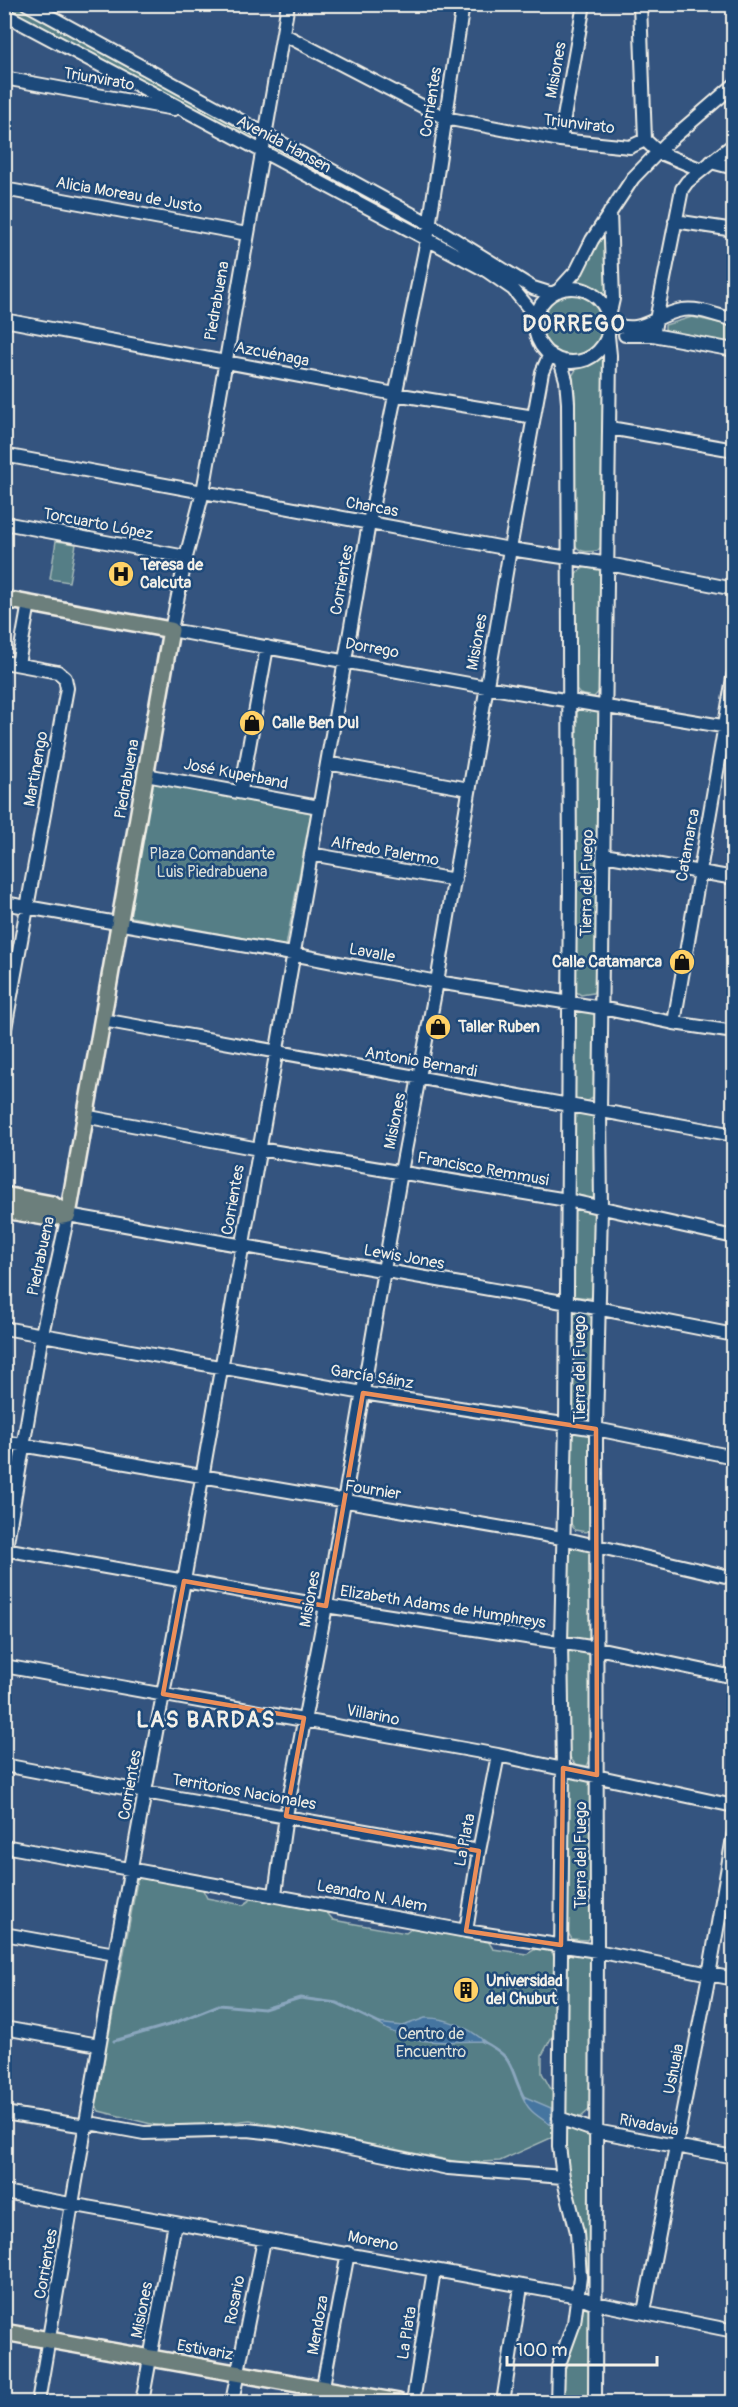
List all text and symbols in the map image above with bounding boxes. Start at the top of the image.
street label: Misiones [541,40,571,100]
street label: Triunvirato [62,63,137,95]
street label: Corrientes [416,66,446,138]
street label: Triunvirato [542,110,616,138]
street label: Avenida Hansen [233,111,335,177]
street label: Alicia Moreau de Justo [54,172,204,218]
street label: Piedrabuena [200,260,234,342]
district label: DORREGO [522,310,626,338]
street label: Azcuénaga [233,337,311,371]
street label: Charcas [344,493,400,521]
street label: Torcuarto López [41,504,155,544]
street label: Corrientes [326,543,358,617]
place label: Teresa de Calcuta [139,555,204,593]
hospital icon: Teresa de Calcuta [106,559,136,589]
street label: Misiones [462,612,492,672]
street label: Dorrego [344,633,401,663]
shop icon: Calle Ben Dul [237,708,267,738]
place label: Calle Ben Dul [272,713,359,733]
street label: Martinengo [20,729,53,808]
street label: Piedrabuena [110,738,144,820]
street label: José Kuperband [182,754,290,794]
street label: Catamarca [672,807,704,883]
street label: Tierra del Fuego [576,829,598,937]
street label: Alfredo Palermo [329,832,441,870]
park label: Plaza Comandante Luis Piedrabuena [149,844,275,882]
street label: Lavalle [347,939,397,967]
shop icon: Calle Catamarca [667,947,697,977]
place label: Calle Catamarca [552,952,663,972]
shop icon: Taller Ruben [423,1012,453,1042]
place label: Taller Ruben [457,1017,540,1037]
street label: Antonio Bernardi [363,1042,479,1082]
street label: Misiones [380,1091,410,1151]
street label: Francisco Remmusi [416,1148,550,1190]
street label: Corrientes [217,1163,249,1237]
street label: Piedrabuena [23,1215,59,1297]
street label: Lewis Jones [362,1240,446,1274]
street label: Tierra del Fuego [570,1315,590,1423]
street label: García Sáinz [329,1361,415,1393]
street label: Fournier [343,1476,403,1504]
street label: Misiones [295,1569,325,1629]
street label: Elizabeth Adams de Humphreys [339,1581,547,1633]
street label: Villarino [345,1700,402,1730]
district label: LAS BARDAS [136,1706,276,1734]
street label: Corrientes [114,1748,146,1822]
street label: Territorios Nacionales [170,1769,318,1815]
street label: Tierra del Fuego [571,1801,591,1909]
street label: La Plata [450,1812,480,1868]
street label: Leandro N. Alem [315,1875,429,1917]
place label: Universidad del Chubut [486,1971,563,2009]
building icon: Universidad del Chubut [451,1975,481,2005]
park label: Centro de Encuentro [396,2024,467,2062]
street label: Ushuaia [659,2042,689,2096]
street label: Rivadavia [618,2109,680,2141]
street label: Moreno [346,2226,400,2256]
street label: Corrientes [30,2227,62,2301]
street label: Rosario [220,2273,250,2326]
street label: Misiones [127,2280,157,2340]
street label: Mendoza [303,2294,333,2356]
street label: La Plata [393,2305,421,2361]
scale bar [507,2329,657,2367]
street label: Estivariz [175,2335,235,2365]
text: 100 m [516,2339,568,2362]

